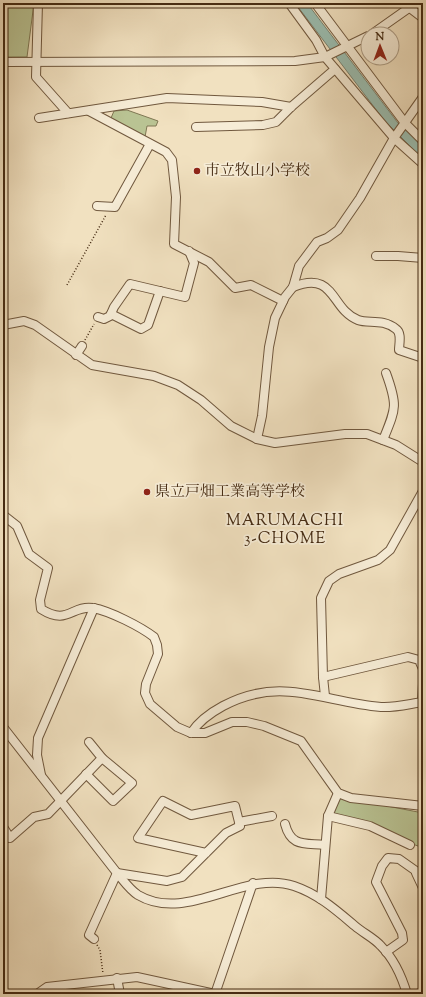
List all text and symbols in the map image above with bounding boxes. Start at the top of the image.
north arrow [360,26,400,66]
text: N [374,29,385,45]
place label: 市立牧山小学校 [205,161,310,182]
marker: 市立牧山小学校 [192,166,202,176]
place label: 県立戸畑工業高等学校 [155,482,305,503]
marker: 県立戸畑工業高等学校 [142,487,152,497]
district label: MARUMACHI 3-CHOME [226,510,344,551]

